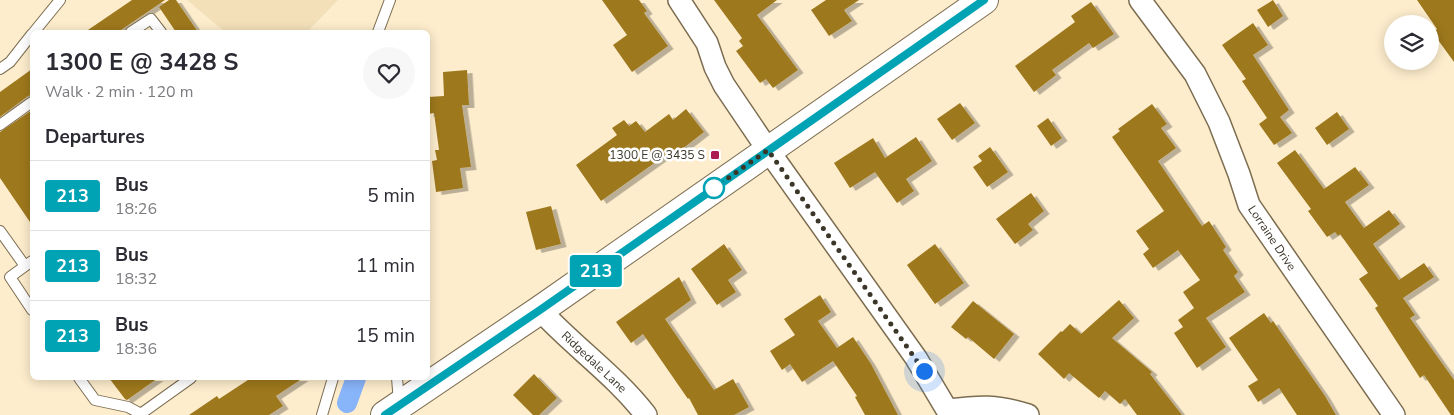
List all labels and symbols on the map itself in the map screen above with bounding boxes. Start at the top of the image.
place label: 1300 E @ 3435 S [609,147,705,163]
marker: 1300 E @ 3435 S [709,149,721,161]
unlabelled marker [703,177,725,199]
street label: Lorraine Drive [1244,202,1300,274]
line badge: 213 [567,255,625,287]
street label: Ridgedale Lane [558,328,630,396]
your location [912,359,937,384]

